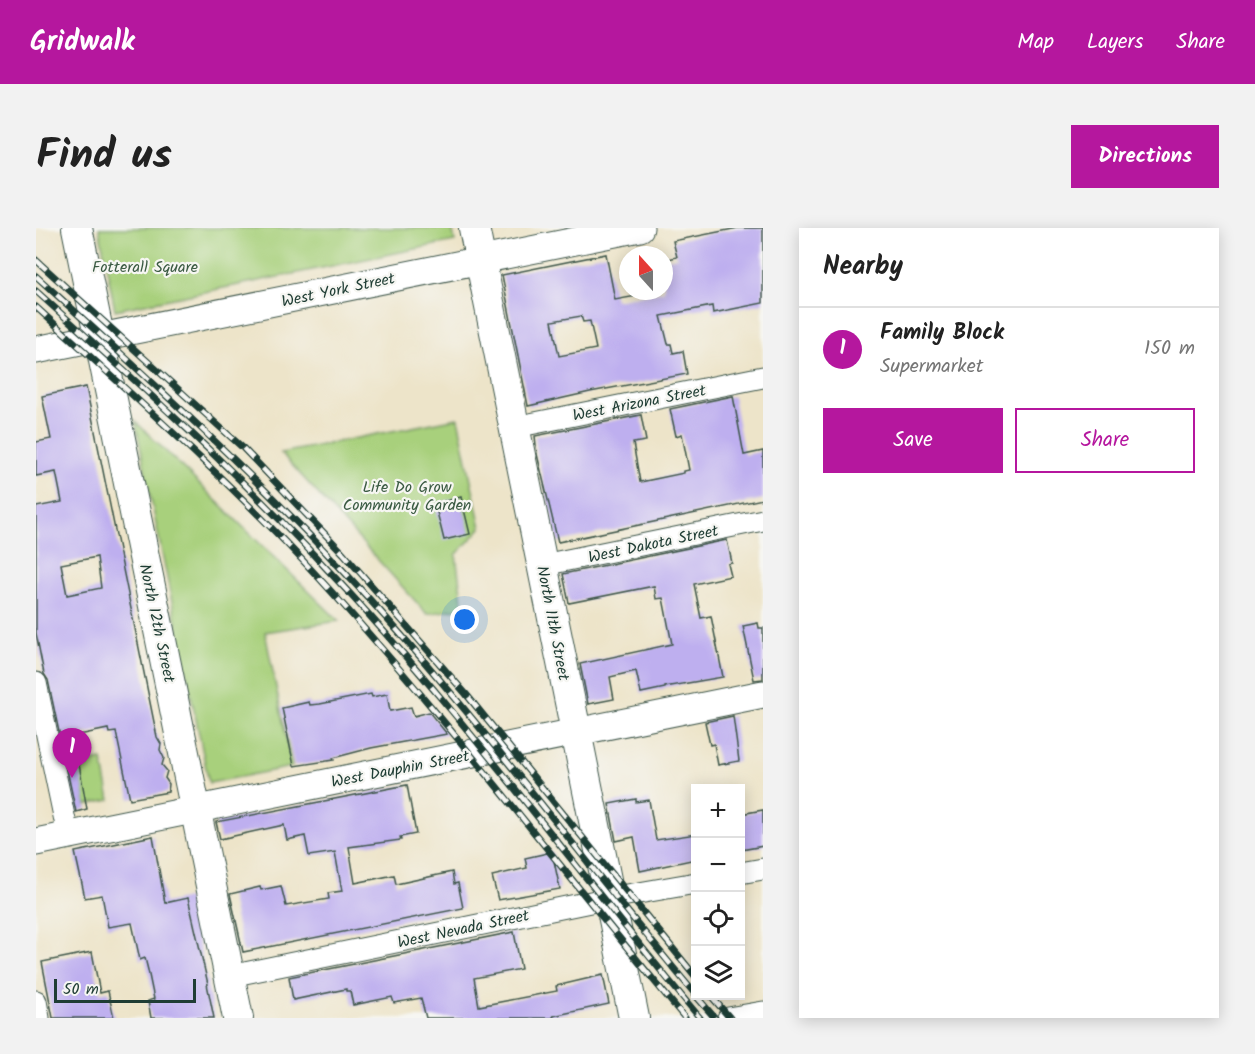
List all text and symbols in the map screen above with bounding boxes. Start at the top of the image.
text: Gridwalk [30,20,135,65]
text: Map [1017,26,1054,59]
text: Layers [1087,26,1143,59]
text: Share [1176,26,1225,59]
text: Find us [36,123,172,190]
button: Directions [1071,125,1219,188]
north arrow [619,246,673,300]
text: Nearby [823,246,903,288]
park label: Fotterall Square [92,255,198,280]
street label: West York Street [279,266,398,315]
text: Family Block [880,316,1004,351]
text: 1 [839,333,846,365]
text: 150 m [1144,333,1195,365]
text: Supermarket [880,351,983,383]
street label: West Arizona Street [571,378,709,429]
button: Save [823,408,1003,473]
button: Share [1015,408,1195,473]
park label: Life Do Grow Community Garden [343,475,471,518]
street label: West Dakota Street [586,518,721,570]
street label: North 12th Street [132,562,181,686]
street label: North 11th Street [529,564,576,684]
your location [450,605,479,634]
pin: 1 [52,728,92,778]
street label: West Dauphin Street [329,744,472,795]
map controls [691,784,745,1000]
button: + [691,784,745,838]
button: − [691,838,745,892]
button: locate [691,892,745,946]
street label: West Nevada Street [395,903,532,956]
button: layers [691,946,745,1000]
scale bar [54,976,196,1004]
text: 50 m [63,977,99,1002]

